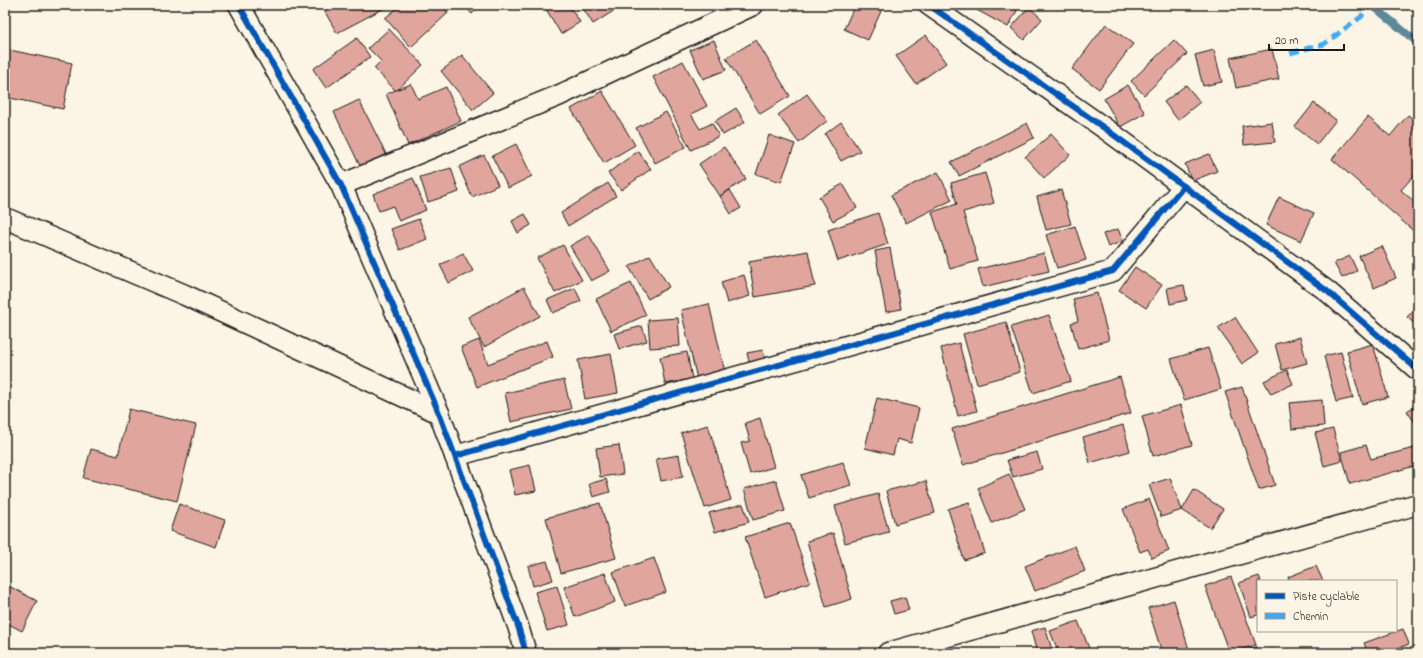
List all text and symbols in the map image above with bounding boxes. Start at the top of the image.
scale bar [1269,26,1344,52]
text: 20 m [1275,32,1298,50]
legend [1257,580,1397,632]
text: Piste cyclable [1293,588,1360,607]
text: Chemin [1293,608,1328,626]

